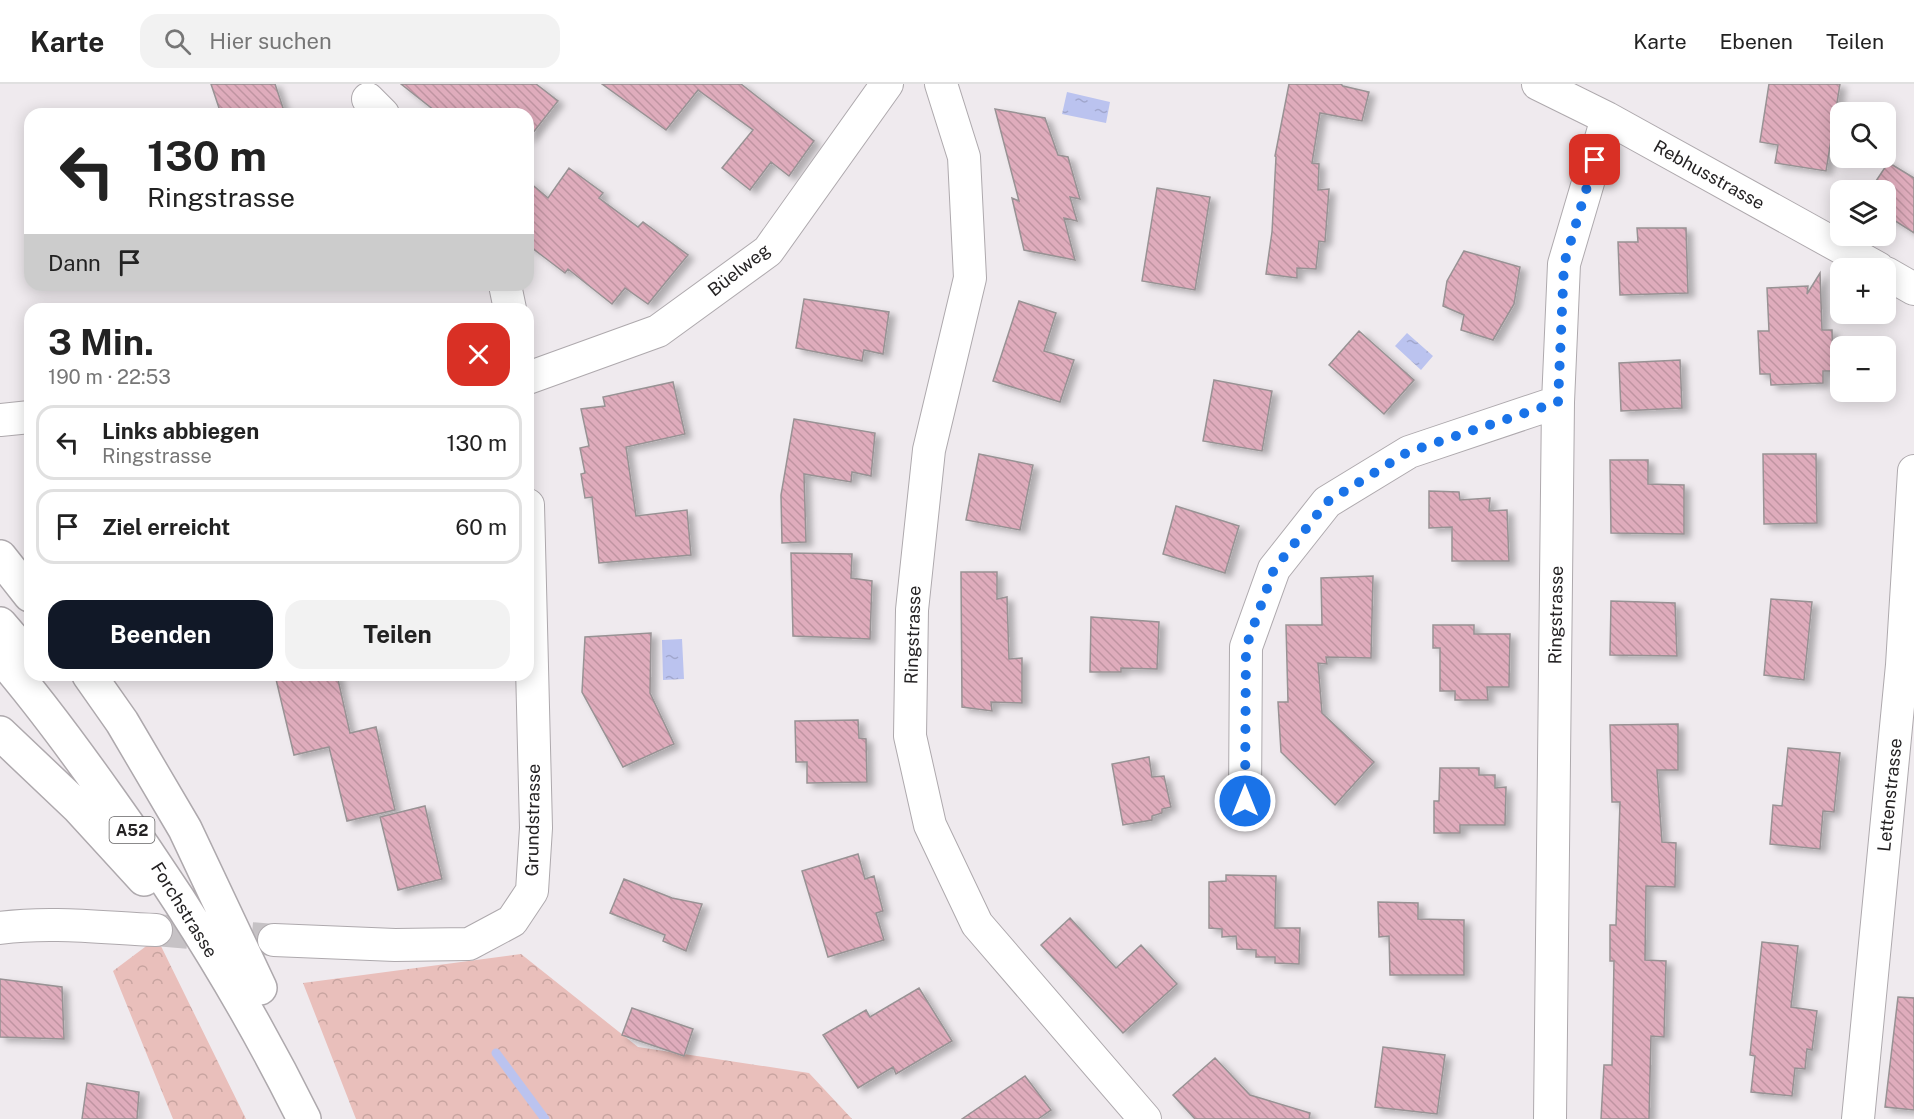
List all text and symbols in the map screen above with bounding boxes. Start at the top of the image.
search box [140,14,560,68]
text: Karte [30,25,104,58]
icon: search [161,25,194,58]
text: Hier suchen [209,28,332,54]
text: Karte [1633,29,1687,54]
text: Ebenen [1720,29,1793,54]
text: Teilen [1826,29,1884,54]
map controls [1830,102,1896,402]
button: search [1830,102,1896,168]
text: 130 m [147,131,267,180]
icon: left [48,132,126,210]
pin [1569,134,1620,185]
street label: Rebhusstrasse [1650,135,1768,214]
icon: arrive [1578,143,1611,176]
button: layers [1830,180,1896,246]
text: Ringstrasse [147,181,295,213]
street label: Büelweg [703,239,774,300]
icon: arrive [113,246,146,279]
text: Dann [48,250,101,276]
button: + [1830,258,1896,324]
text: 3 Min. [48,321,154,363]
button: close [447,323,510,386]
button: − [1830,336,1896,402]
text: 190 m · 22:53 [48,365,171,389]
text: Links abbiegen [102,418,259,444]
icon: left [51,426,84,459]
text: 130 m [446,430,507,456]
text: Ringstrasse [102,444,212,468]
icon: arrive [51,510,84,543]
text: Ziel erreicht [102,514,230,540]
text: 60 m [456,514,507,540]
street label: Ringstrasse [1544,565,1567,665]
street label: Ringstrasse [900,585,925,685]
button: Beenden [48,600,273,669]
button: Teilen [285,600,510,669]
street label: Lettenstrasse [1873,737,1906,853]
street label: Grundstrasse [521,763,544,877]
position arrow [1213,769,1277,833]
road number: A52 [110,817,154,843]
street label: Forchstrasse [147,858,222,961]

